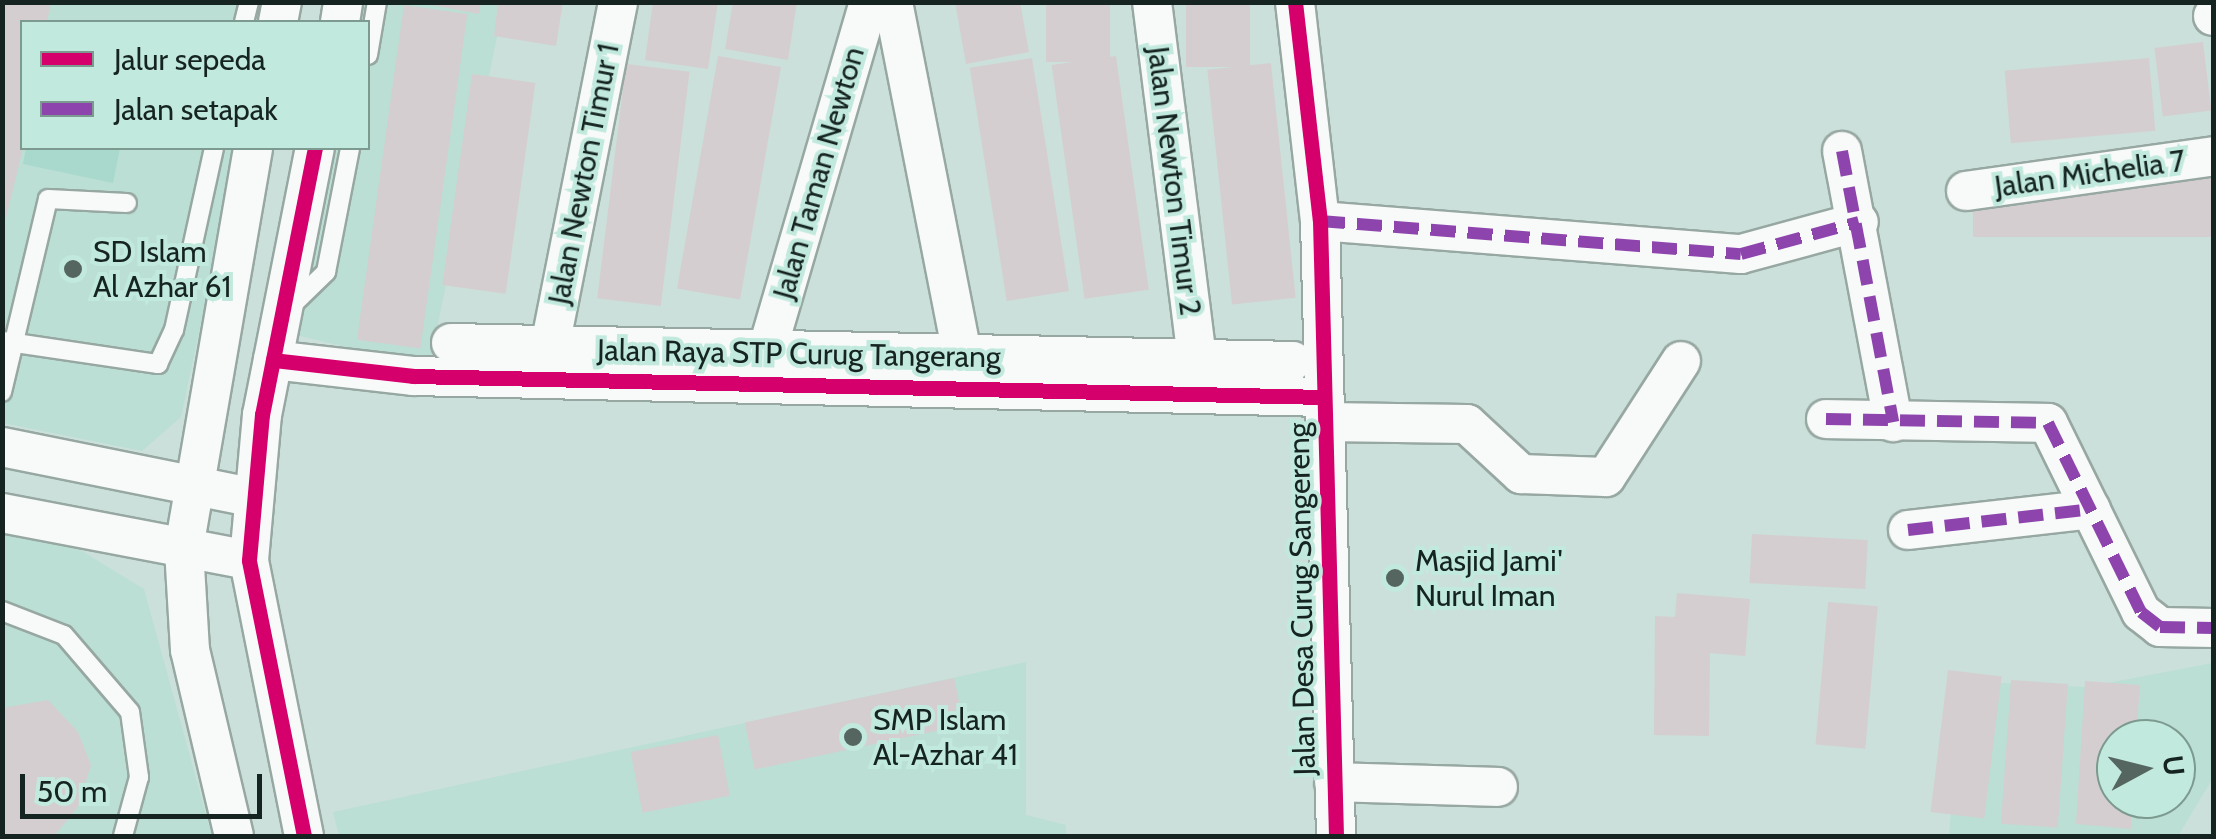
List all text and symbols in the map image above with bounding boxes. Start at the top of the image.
legend [20,20,370,150]
text: Jalur sepeda [114,41,266,78]
street label: Jalan Newton Timur 1 [541,41,627,307]
street label: Jalan Taman Newton [766,43,872,303]
street label: Jalan Newton Timur 2 [1140,45,1208,317]
text: Jalan setapak [114,91,278,128]
street label: Jalan Michelia 7 [1992,143,2188,205]
place label: SD Islam Al Azhar 61 [93,234,231,304]
marker: SD Islam Al Azhar 61 [62,258,84,280]
street label: Jalan Raya STP Curug Tangerang [597,332,1001,376]
street label: Jalan Desa Curug Sangereng [1281,422,1323,776]
place label: Masjid Jami' Nurul Iman [1415,543,1563,614]
marker: Masjid Jami' Nurul Iman [1384,567,1406,589]
place label: SMP Islam Al-Azhar 41 [873,702,1018,772]
north arrow [2096,719,2196,819]
marker: SMP Islam Al-Azhar 41 [842,726,864,748]
scale bar [25,754,268,816]
text: U [2156,754,2192,778]
text: 50 m [37,773,107,810]

